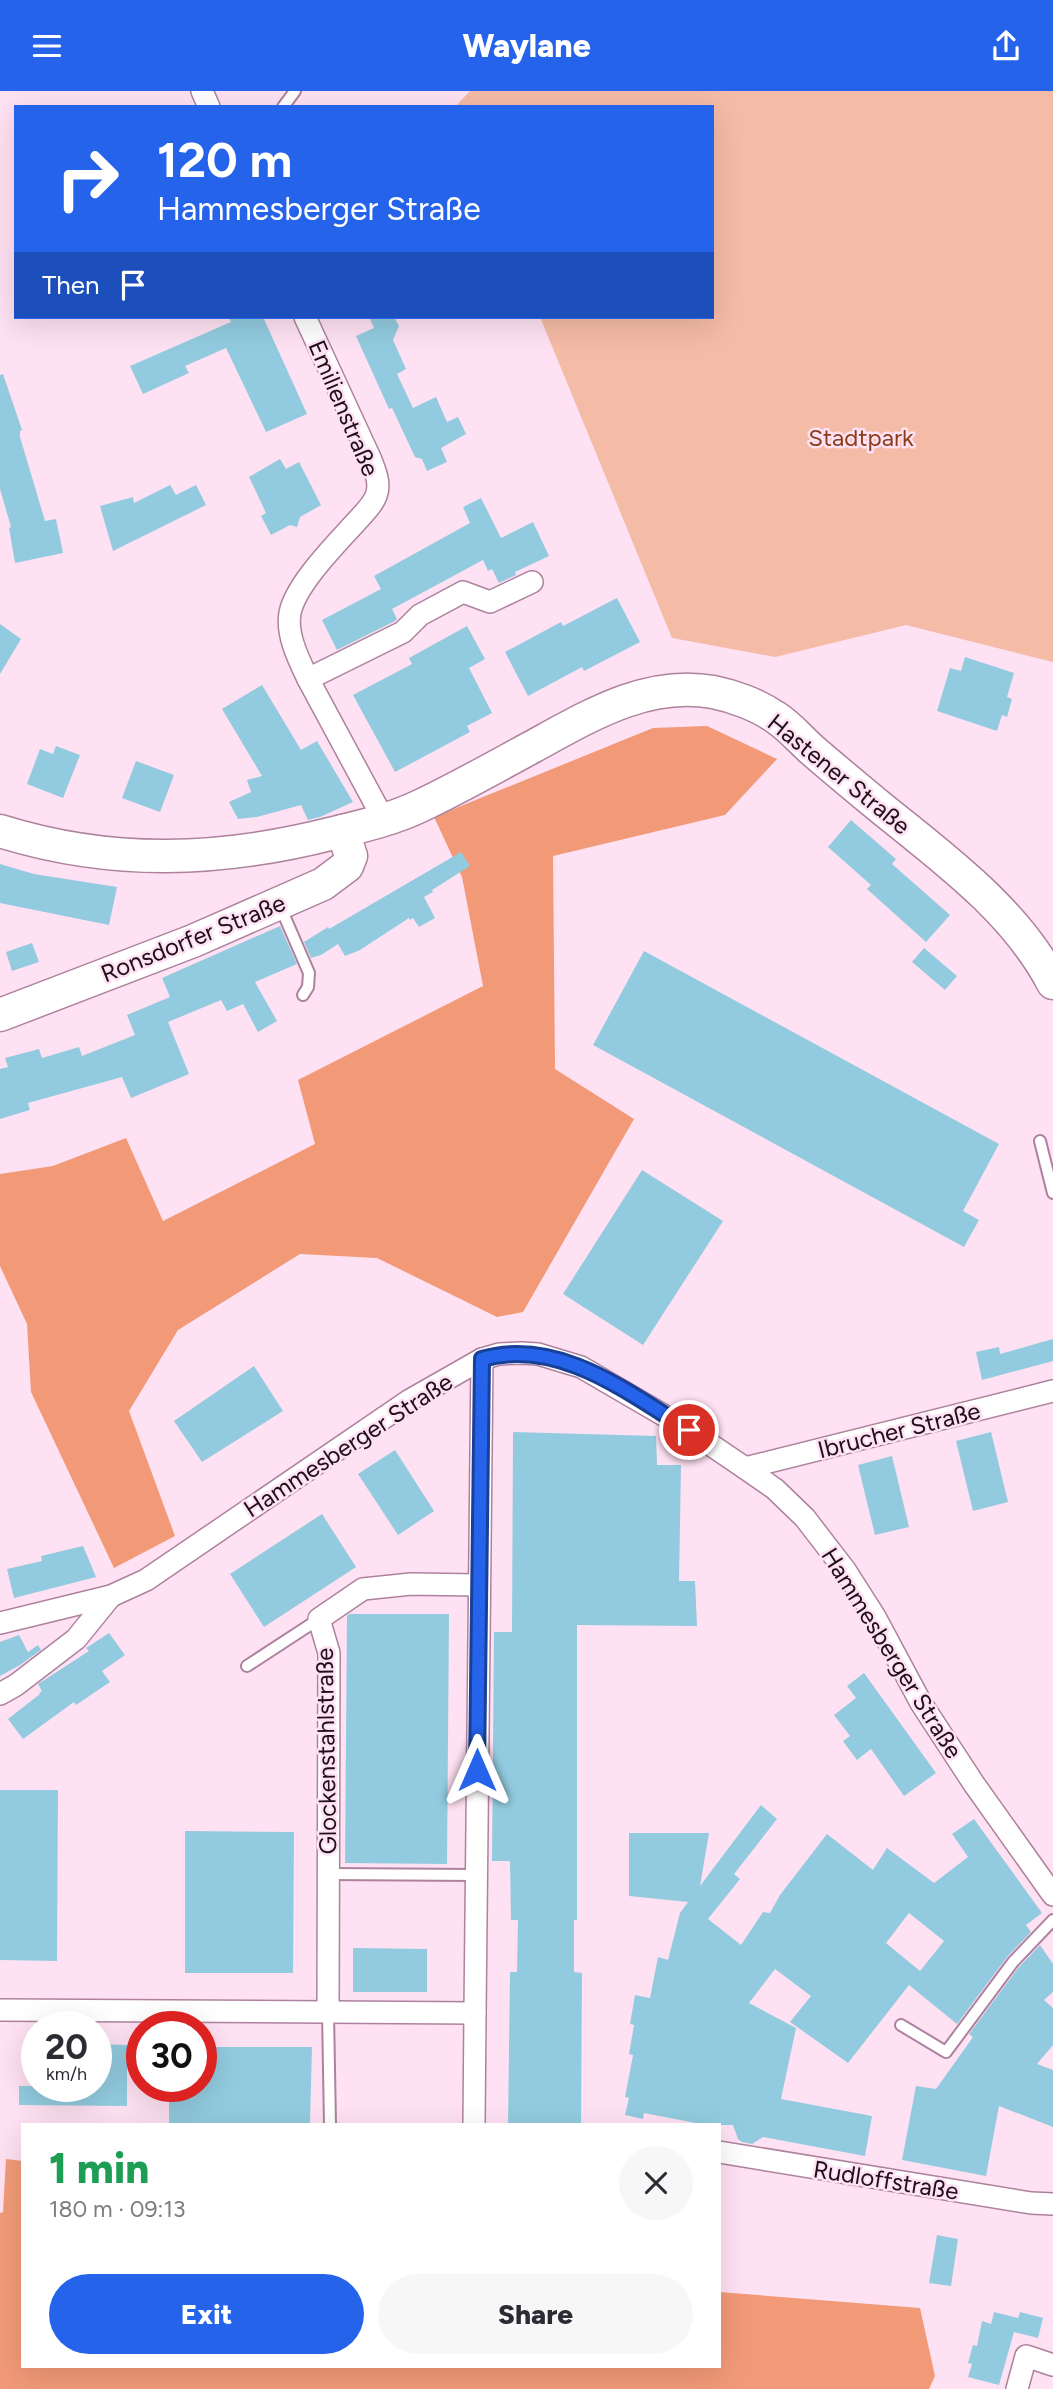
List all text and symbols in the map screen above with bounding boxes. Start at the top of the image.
icon: menu [28,27,66,65]
text: Waylane [462,27,591,65]
icon: share [987,27,1025,65]
text: 120 m [157,130,292,189]
icon: right [42,133,133,224]
text: Hammesberger Straße [157,190,481,228]
icon: arrive [114,266,152,304]
text: Then [42,269,100,301]
street label: Emilienstraße [302,336,386,480]
park label: Stadtpark [808,423,914,452]
street label: Hastener Straße [762,708,916,840]
street label: Ronsdorfer Straße [97,888,289,988]
street label: Hammesberger Straße [238,1367,458,1523]
street label: Ibrucher Straße [815,1396,983,1464]
pin [659,1400,719,1460]
icon: arrive [670,1411,708,1449]
street label: Hammesberger Straße [815,1542,969,1764]
street label: Glockenstahlstraße [310,1647,342,1855]
position arrow [440,1733,514,1807]
speed limit sign: 30 [126,2011,217,2102]
text: 20 [45,2026,88,2068]
text: km/h [46,2063,87,2085]
text: 1 min [49,2143,149,2194]
button: close [619,2146,693,2220]
street label: Rudloffstraße [811,2154,961,2206]
text: 180 m · 09:13 [49,2195,185,2223]
button: Exit [49,2274,364,2354]
button: Share [378,2274,693,2354]

